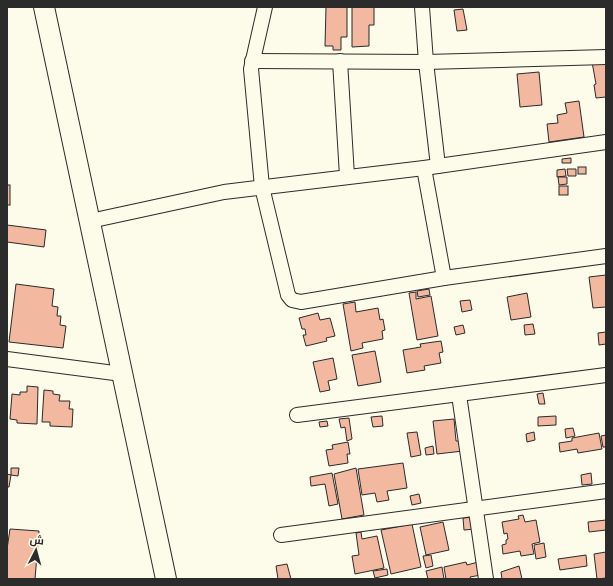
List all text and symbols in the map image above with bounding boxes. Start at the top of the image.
north arrow [16,530,56,570]
text: ش [29,533,45,548]

